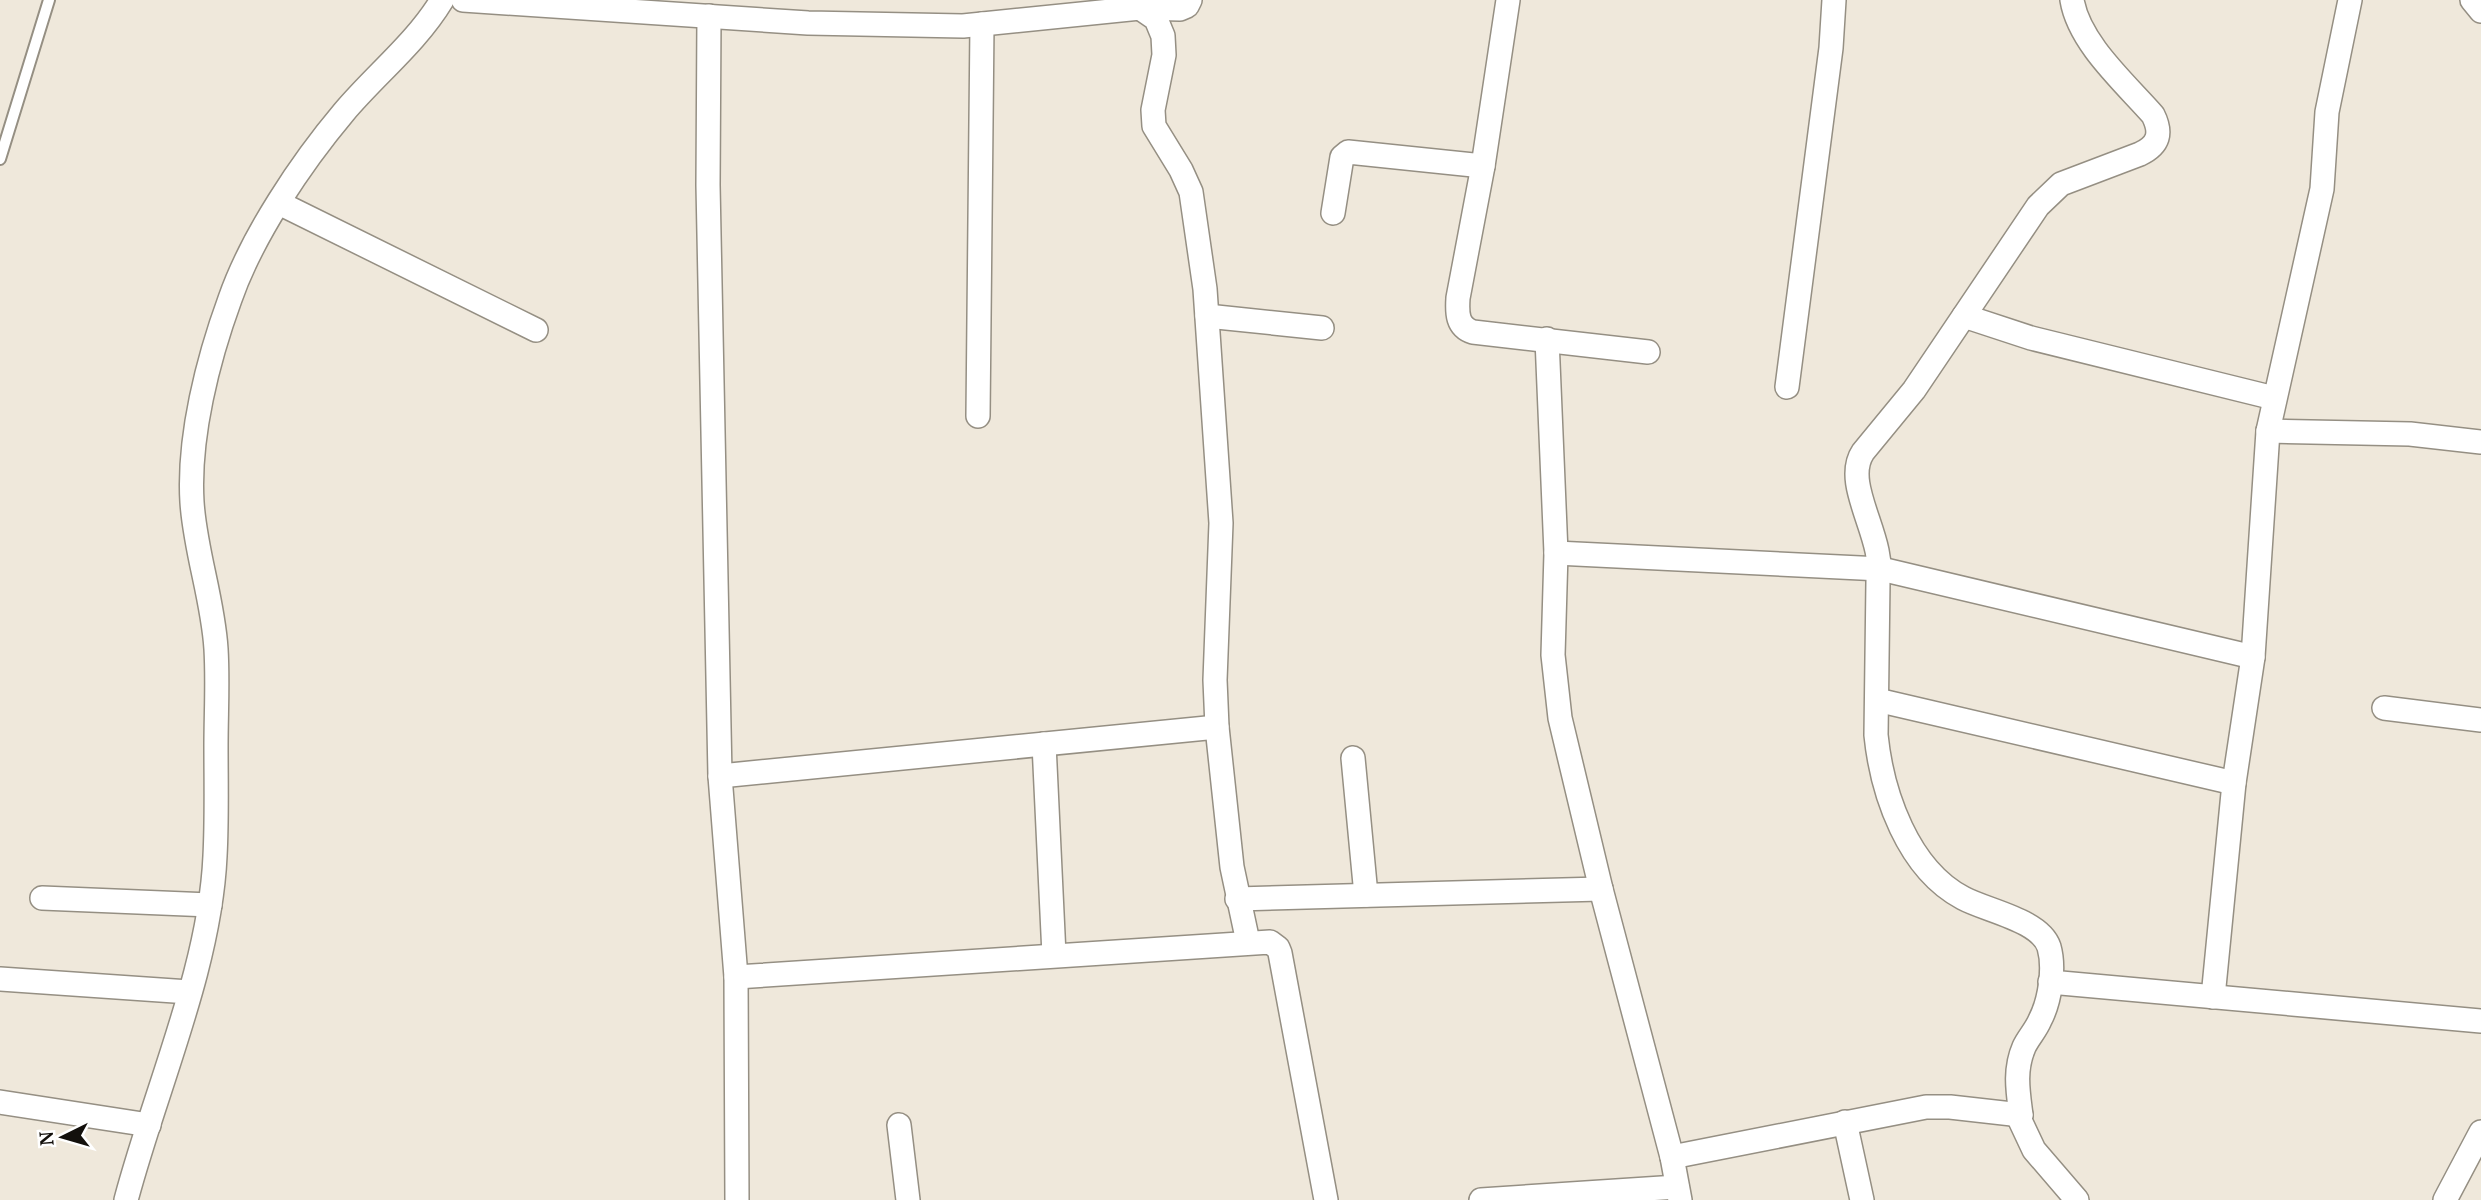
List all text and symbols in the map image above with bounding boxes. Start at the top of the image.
north arrow [28,1102,98,1172]
text: N [32,1130,59,1147]

